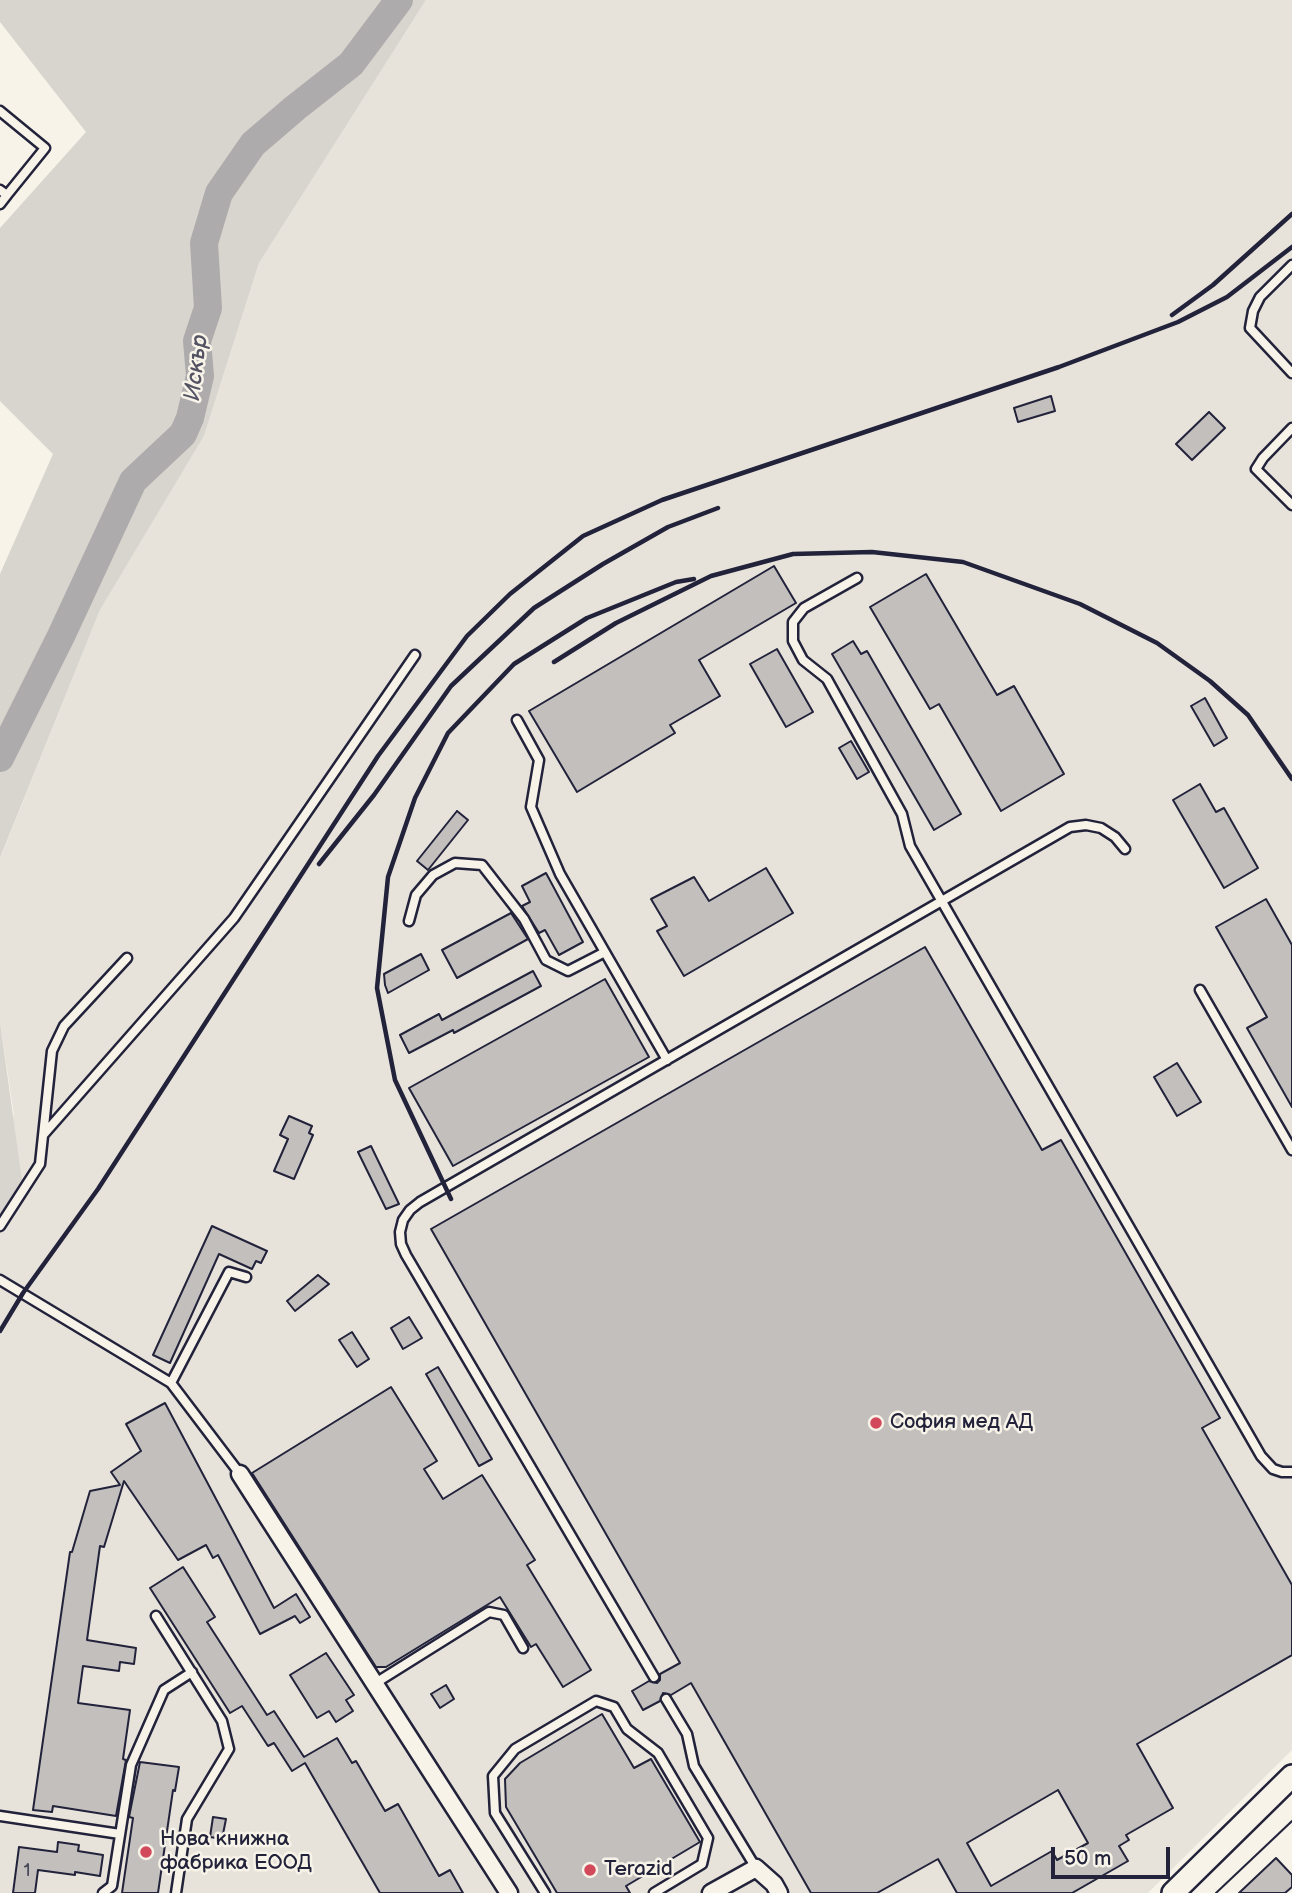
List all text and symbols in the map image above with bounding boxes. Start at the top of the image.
water label: Искър [179,333,215,403]
place label: София мед АД [890,1410,1033,1436]
marker: София мед АД [868,1415,884,1431]
place label: Нова книжна фабрика ЕООД [160,1827,312,1877]
scale bar [1054,1834,1173,1878]
marker: Нова книжна фабрика ЕООД [138,1844,154,1860]
text: 50 m [1064,1846,1111,1871]
place label: Terazid [604,1857,673,1883]
house number: 1 [24,1860,30,1882]
marker: Terazid [582,1862,598,1878]

